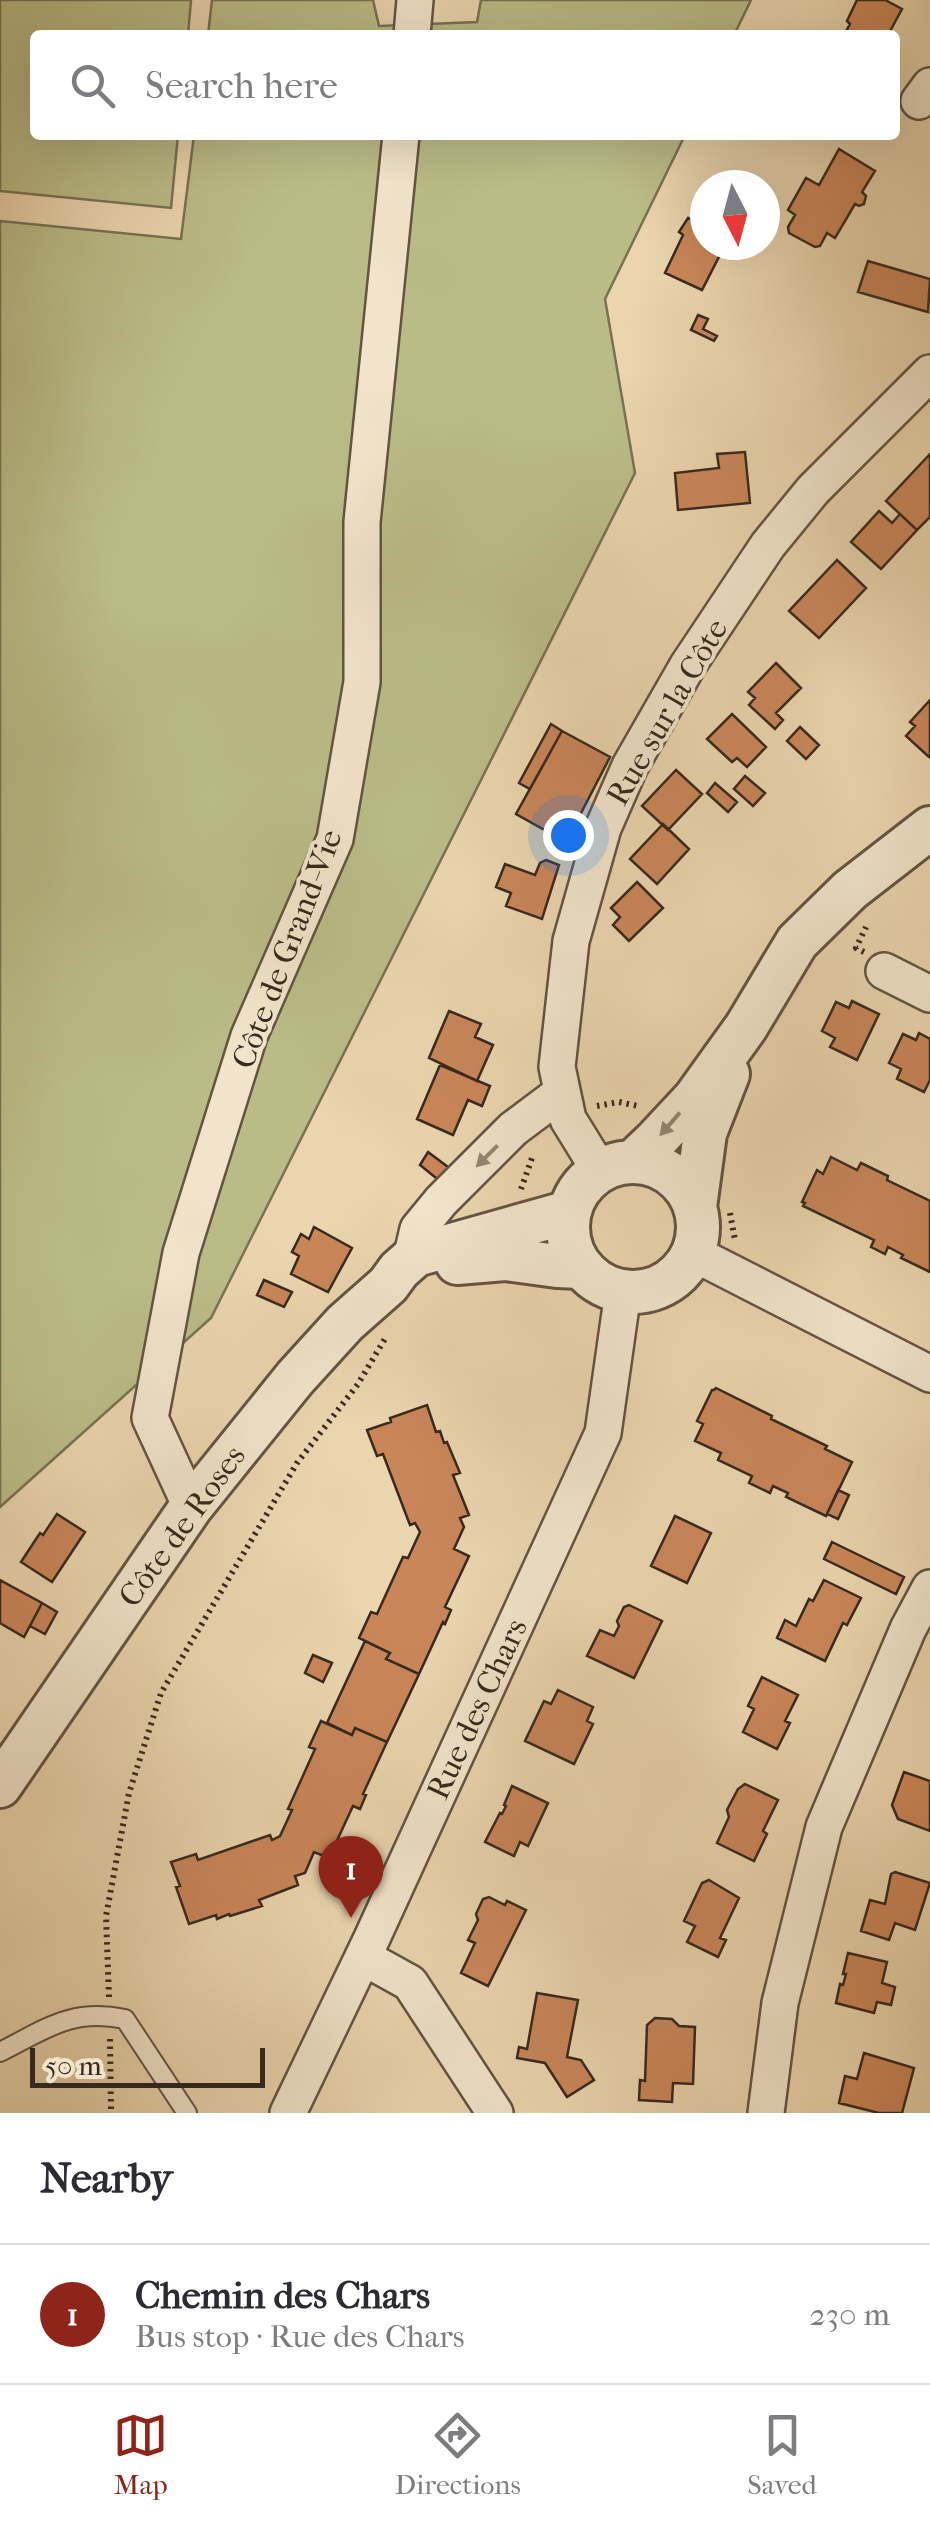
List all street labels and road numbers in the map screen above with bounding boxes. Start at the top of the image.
street label: Rue sur la Côte [599,612,735,812]
street label: Côte de Grand-Vie [224,824,350,1074]
street label: Côte de Roses [111,1438,253,1614]
street label: Rue des Chars [419,1613,535,1805]

